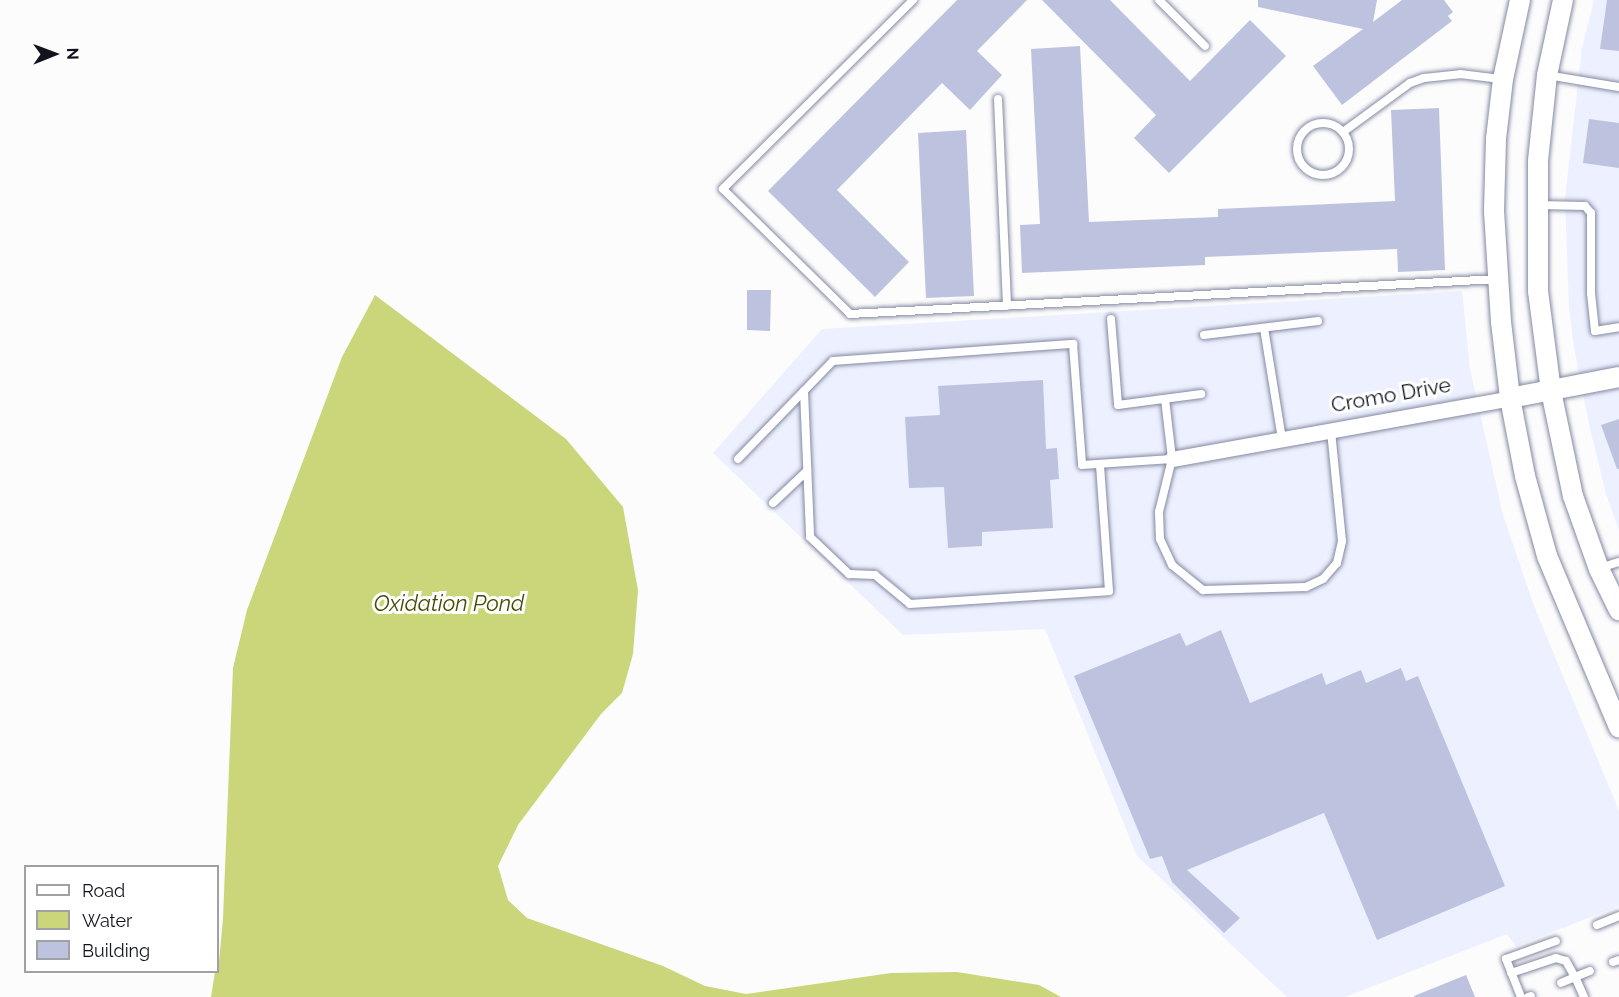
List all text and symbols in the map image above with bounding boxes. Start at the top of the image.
north arrow [24,24,84,84]
text: N [63,47,82,60]
street label: Cromo Drive [1329,372,1453,418]
water label: Oxidation Pond [374,591,524,617]
legend [24,865,219,973]
text: Road [82,880,125,901]
text: Water [82,910,132,931]
text: Building [82,940,150,961]

